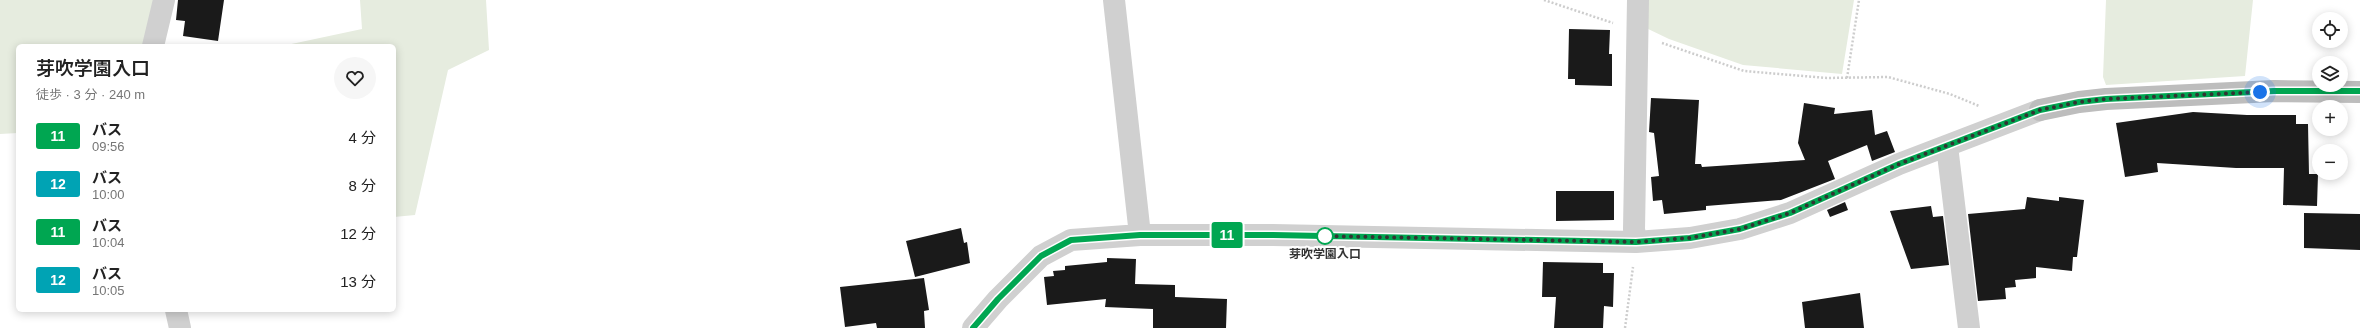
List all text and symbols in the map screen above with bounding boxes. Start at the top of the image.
map controls [2312,12,2348,180]
button: locate [2312,12,2348,48]
button: layers [2312,56,2348,92]
button: heart [334,57,376,99]
text: 芽吹学園入口 [36,58,150,79]
your location [2250,82,2270,102]
text: 徒歩 · 3 分 · 240 m [36,87,145,102]
button: + [2312,100,2348,136]
text: バス [92,121,122,138]
text: 11 [51,128,65,144]
text: 4 分 [348,129,376,146]
text: 09:56 [92,139,125,154]
button: − [2312,144,2348,180]
text: バス [92,169,122,186]
text: 12 [50,176,66,192]
text: 8 分 [348,177,376,194]
text: 10:00 [92,187,125,202]
text: バス [92,217,122,234]
line badge: 11 [1209,222,1245,248]
text: 11 [51,224,65,240]
text: 12 分 [340,225,376,242]
text: 11 [1220,227,1234,243]
marker: 芽吹学園入口 [1316,227,1334,245]
text: 10:04 [92,235,125,250]
place label: 芽吹学園入口 [1289,247,1361,261]
text: バス [92,265,122,282]
text: 12 [50,272,66,288]
text: 13 分 [340,273,376,290]
text: 10:05 [92,283,125,298]

